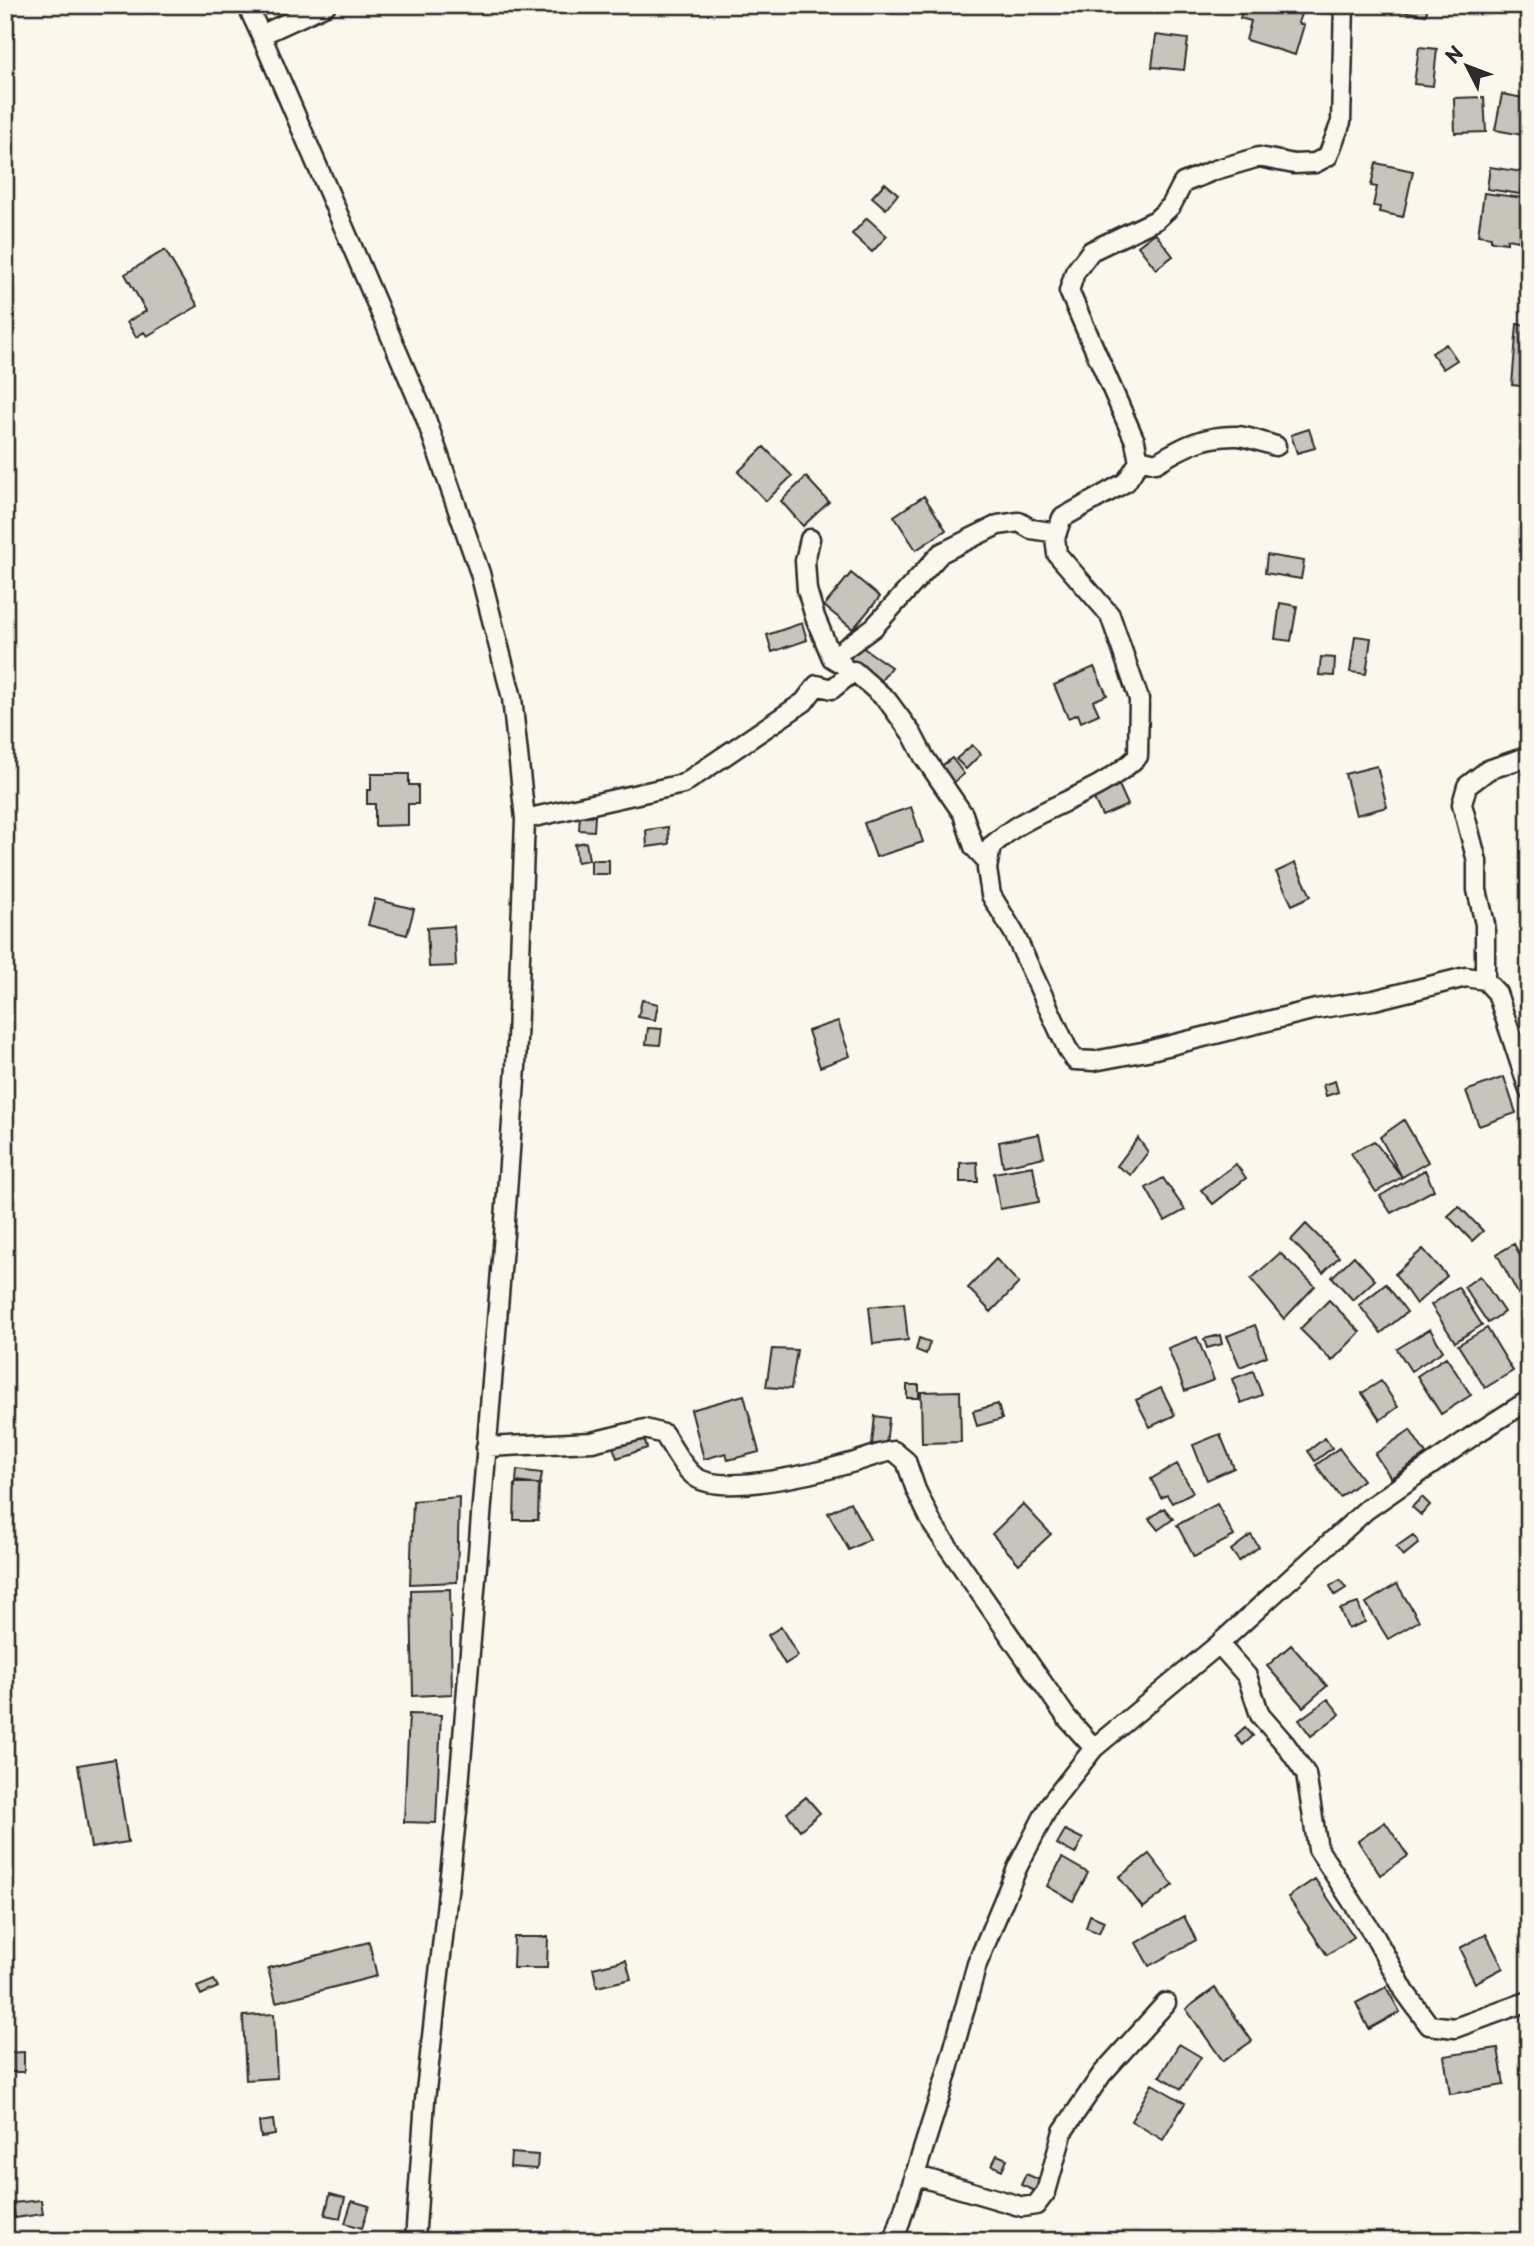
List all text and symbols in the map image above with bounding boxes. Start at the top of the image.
north arrow [1432,32,1502,102]
text: N [1438,39,1469,69]

